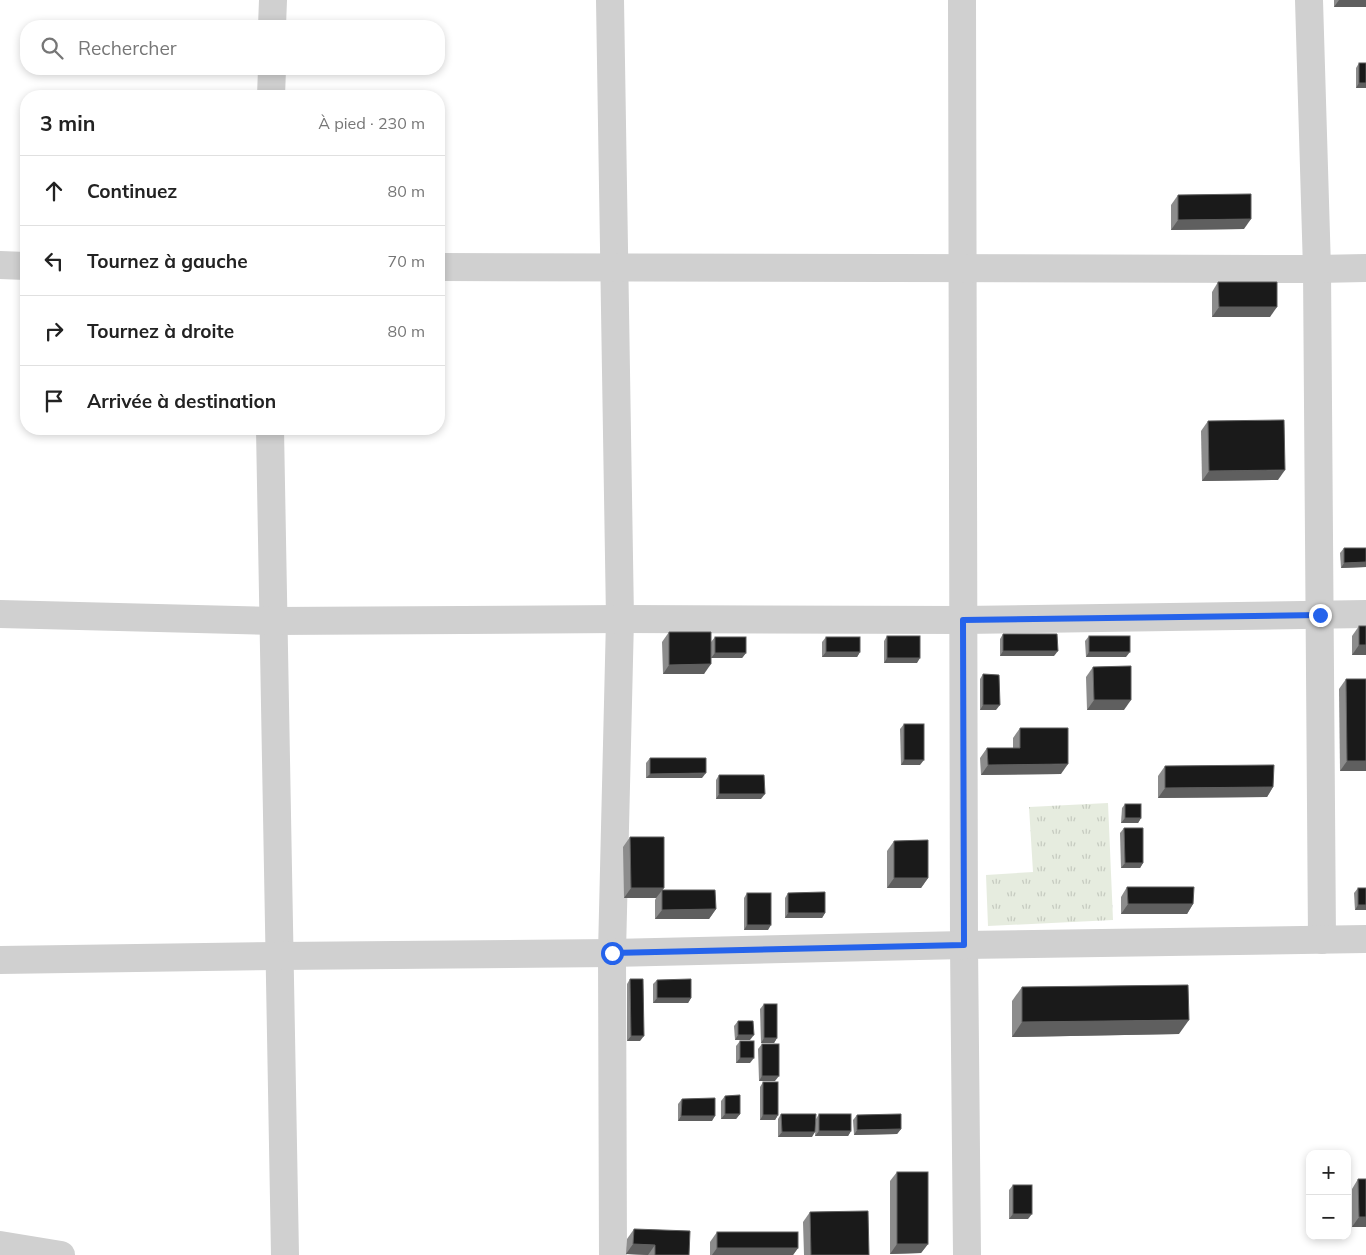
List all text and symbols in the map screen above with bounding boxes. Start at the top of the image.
search box [20,20,445,75]
icon: search [38,34,66,62]
text: Rechercher [78,36,177,60]
text: 3 min [40,110,95,136]
text: À pied · 230 m [318,113,425,133]
icon: ahead [40,177,68,205]
text: Continuez [87,179,177,203]
text: 80 m [388,181,425,201]
icon: left [40,247,68,275]
text: Tournez à gauche [87,249,248,273]
text: 70 m [388,251,425,271]
icon: right [40,317,68,345]
text: Tournez à droite [87,319,234,343]
text: 80 m [388,321,425,341]
icon: arrive [40,387,68,415]
text: Arrivée à destination [87,389,276,413]
route end [1309,604,1332,627]
route start [601,942,624,965]
map controls [1306,1150,1351,1240]
button: + [1306,1150,1351,1195]
button: − [1306,1195,1351,1240]

